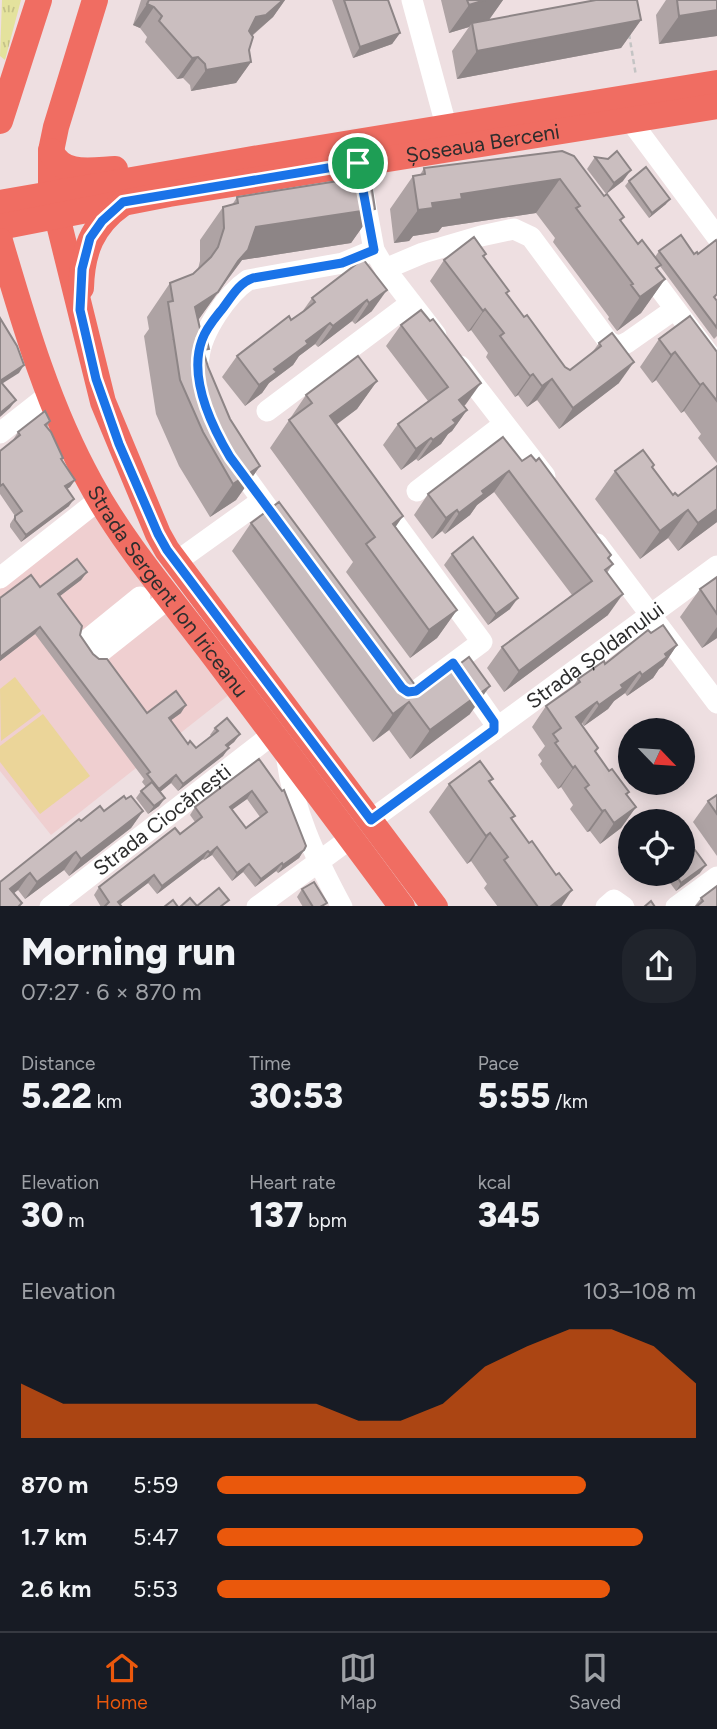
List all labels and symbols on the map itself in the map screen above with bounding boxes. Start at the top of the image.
street label: Șoseaua Berceni [404,118,561,168]
pin [328,133,388,193]
street label: Strada Sergent Ion Iriceanu [82,481,254,702]
street label: Strada Șoldanului [521,596,668,714]
north arrow [618,718,695,794]
street label: Strada Ciocănești [88,758,236,881]

